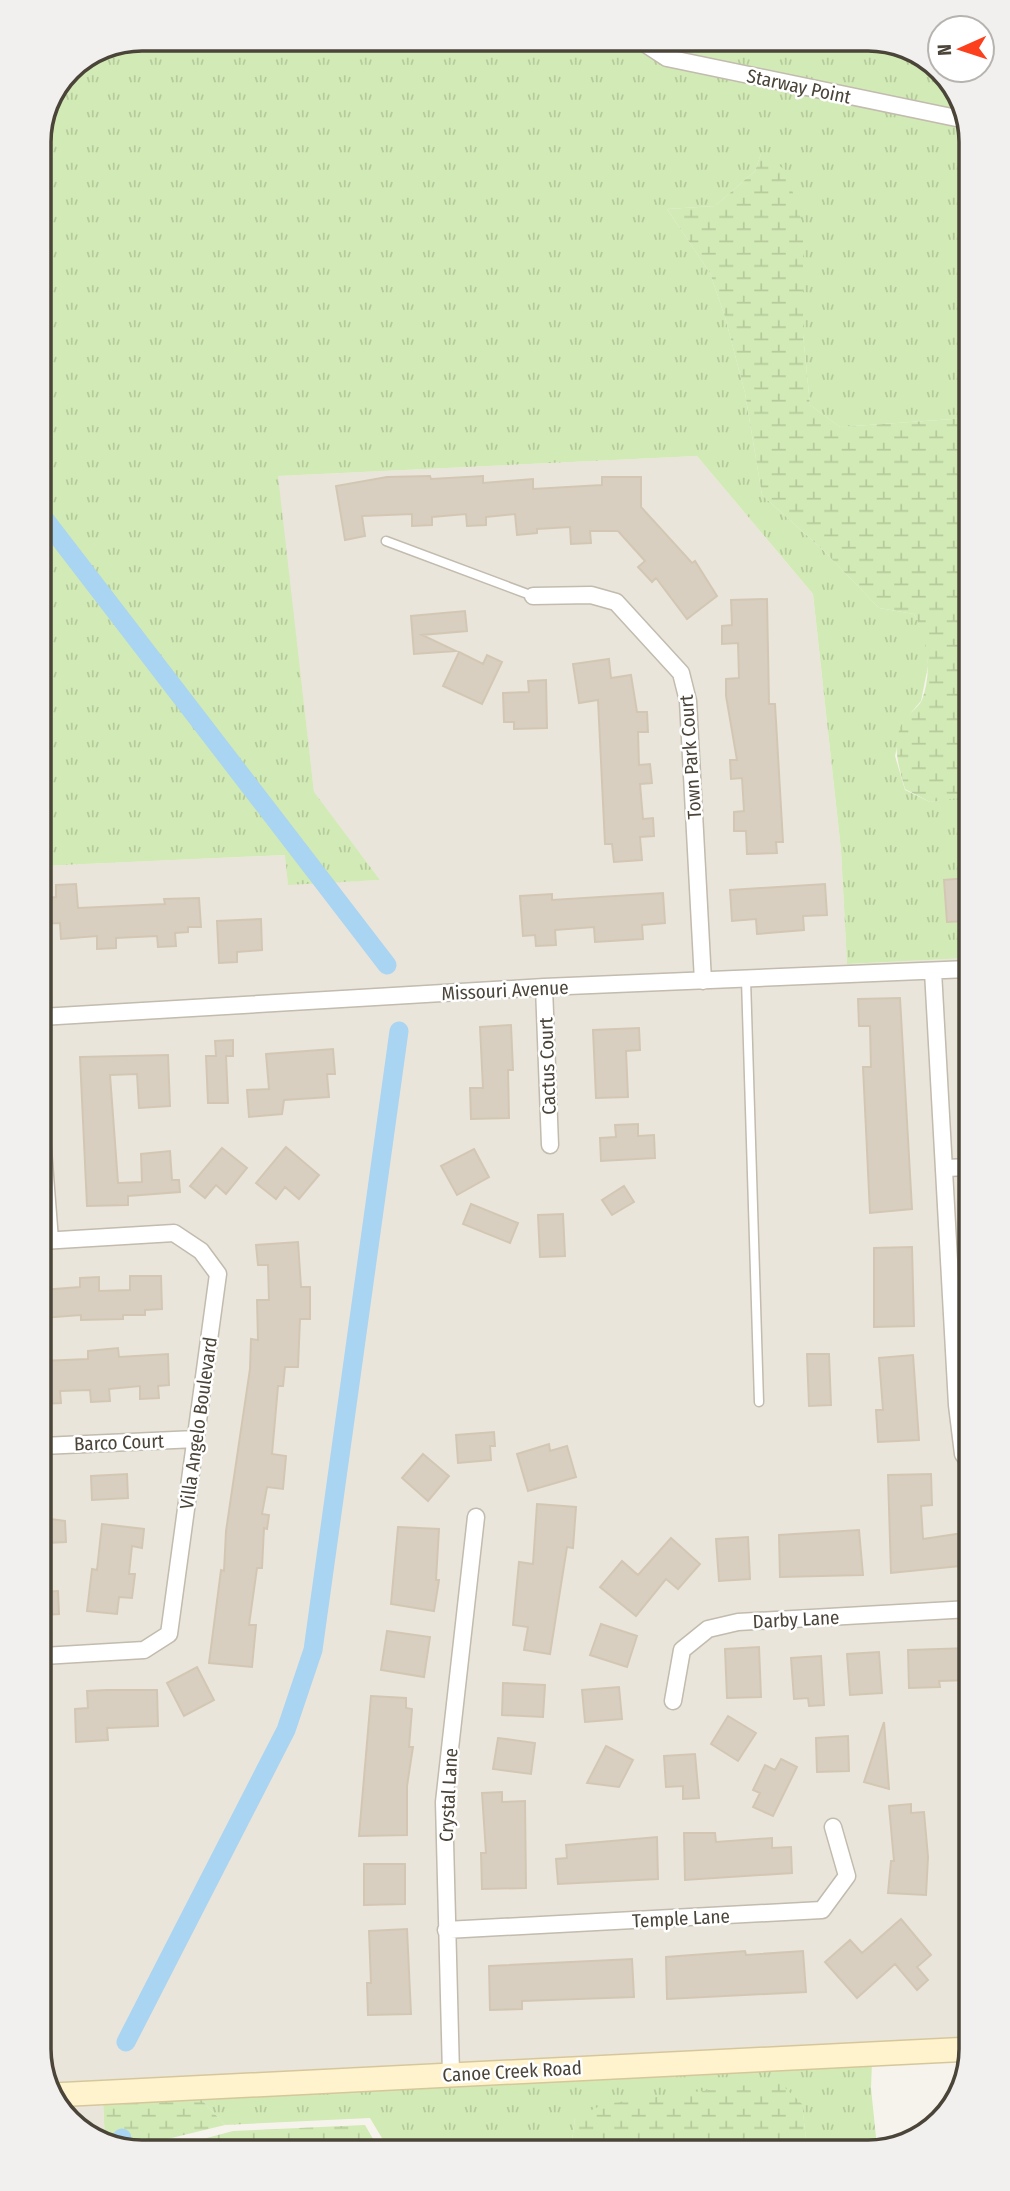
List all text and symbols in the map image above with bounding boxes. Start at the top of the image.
north arrow [926,14,996,84]
text: N [933,44,956,56]
street label: Starway Point [745,64,854,109]
street label: Town Park Court [675,693,706,820]
street label: Missouri Avenue [441,976,569,1005]
street label: Cactus Court [534,1016,561,1115]
street label: Villa Angelo Boulevard [175,1335,222,1511]
street label: Barco Court [74,1429,165,1456]
street label: Darby Lane [752,1606,840,1633]
street label: Crystal Lane [435,1747,462,1843]
street label: Temple Lane [632,1904,730,1933]
street label: Canoe Creek Road [442,2056,582,2087]

